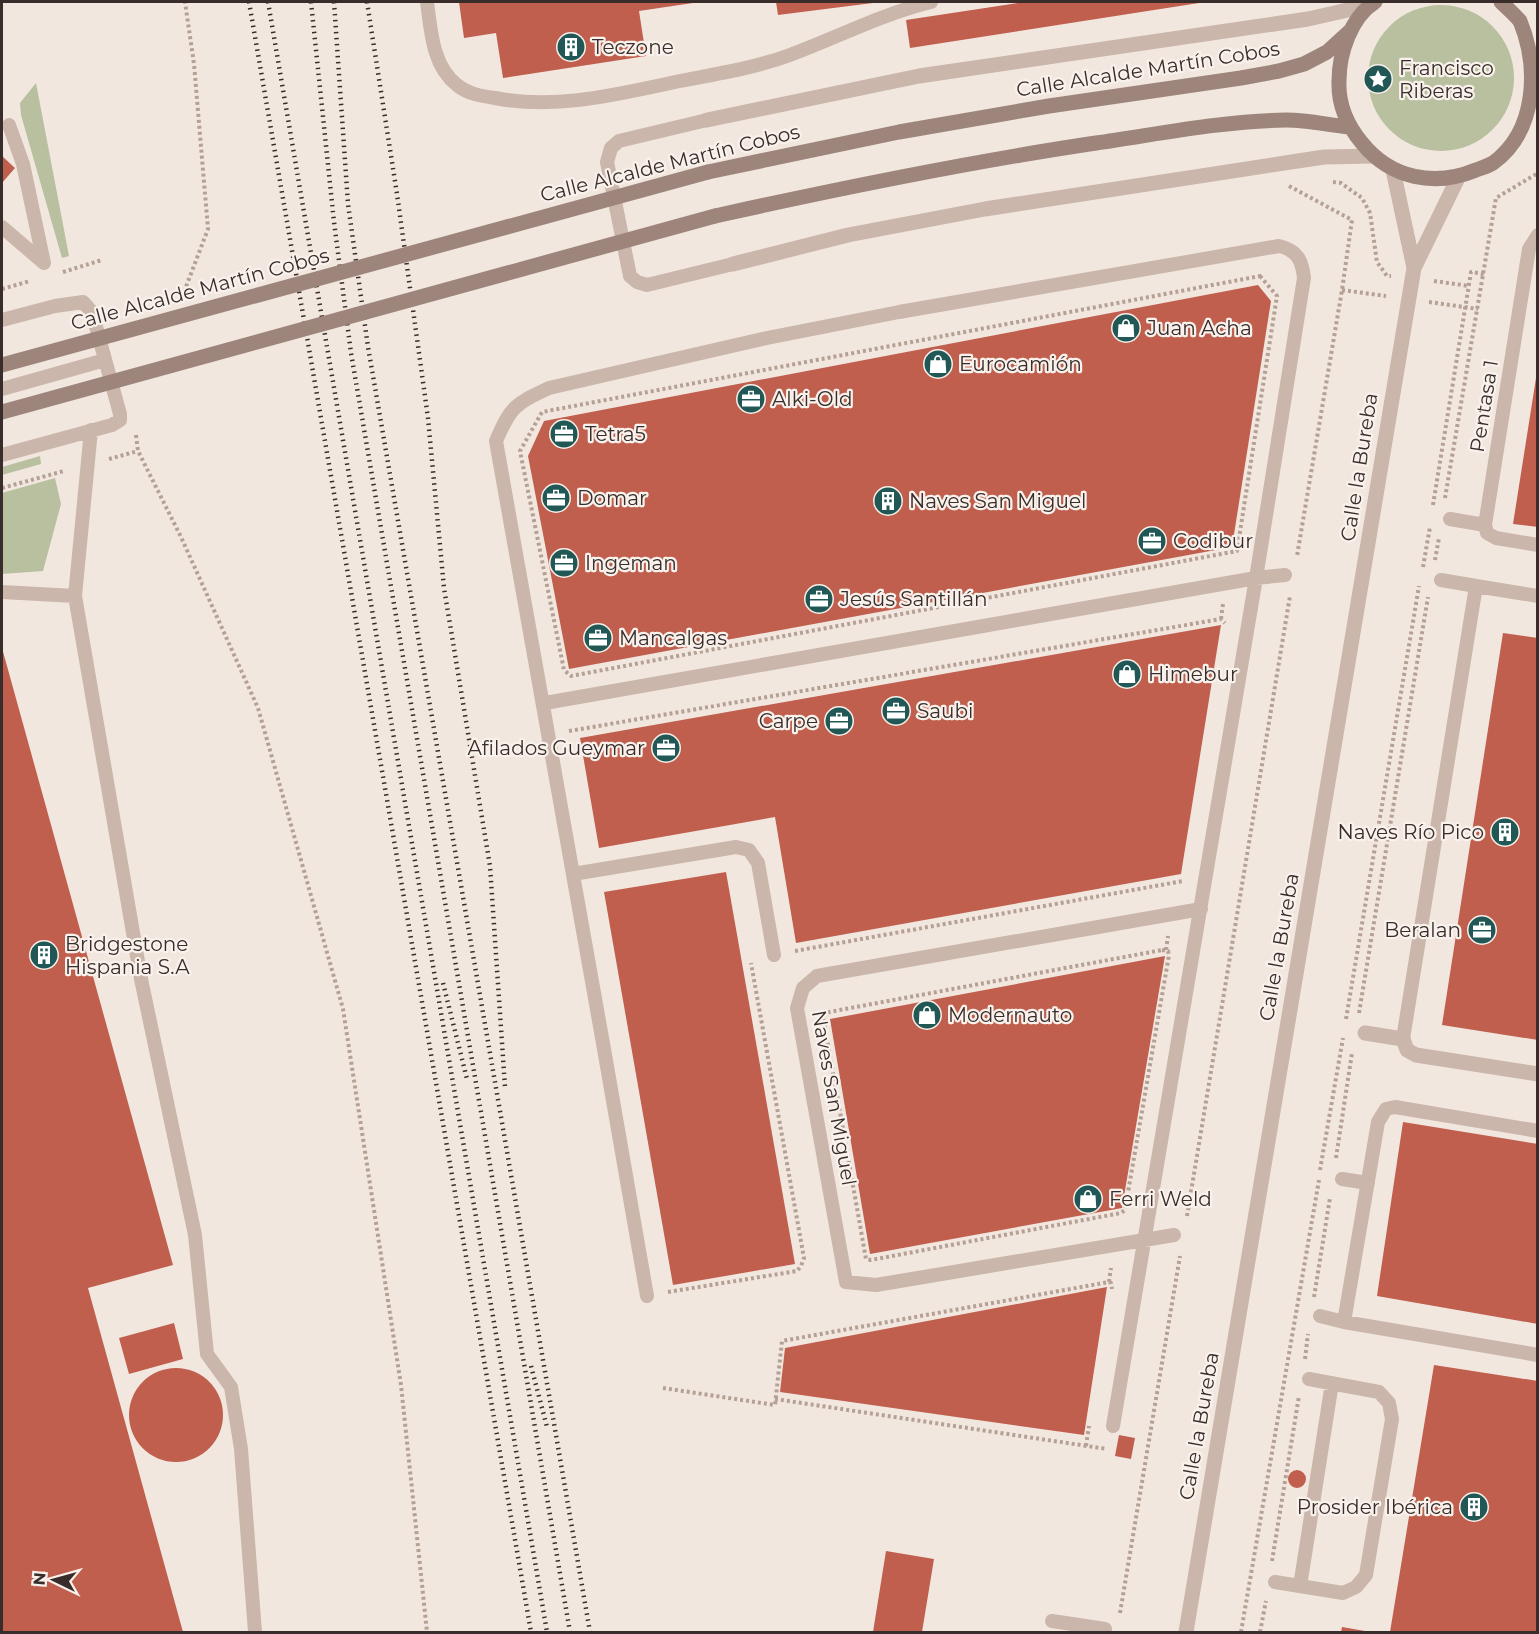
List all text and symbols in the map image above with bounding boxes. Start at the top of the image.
building icon: Teczone [555,31,587,63]
place label: Teczone [592,35,674,59]
street label: Calle Alcalde Martín Cobos [1014,36,1282,102]
place label: Francisco Riberas [1399,56,1494,103]
place icon: Francisco Riberas [1362,63,1394,95]
street label: Calle Alcalde Martín Cobos [538,119,802,207]
street label: Calle Alcalde Martín Cobos [68,243,332,335]
shop icon: Juan Acha [1110,312,1142,344]
place label: Juan Acha [1146,316,1252,340]
shop icon: Eurocamión [922,348,954,380]
place label: Eurocamión [959,352,1082,376]
street label: Pentasa 1 [1465,358,1503,454]
office icon: Alki-Old [735,383,767,415]
place label: Alki-Old [772,387,853,411]
street label: Calle la Bureba [1335,391,1383,543]
office icon: Tetra5 [548,418,580,450]
place label: Tetra5 [585,422,646,446]
office icon: Domar [540,482,572,514]
building icon: Naves San Miguel [872,485,904,517]
place label: Domar [577,486,647,510]
place label: Naves San Miguel [909,489,1086,513]
office icon: Codibur [1136,525,1168,557]
place label: Codibur [1173,529,1253,553]
office icon: Ingeman [548,547,580,579]
place label: Ingeman [585,551,677,575]
office icon: Jesús Santillán [803,583,835,615]
place label: Jesús Santillán [839,587,988,611]
office icon: Mancalgas [582,622,614,654]
place label: Mancalgas [619,626,727,650]
shop icon: Himebur [1111,658,1143,690]
place label: Himebur [1148,662,1238,686]
office icon: Saubi [880,695,912,727]
place label: Saubi [917,699,973,723]
office icon: Carpe [823,705,855,737]
place label: Carpe [759,709,818,733]
office icon: Afilados Gueymar [650,732,682,764]
place label: Afilados Gueymar [468,736,645,760]
building icon: Naves Río Pico [1489,816,1521,848]
place label: Naves Río Pico [1338,820,1484,844]
street label: Calle la Bureba [1254,871,1304,1023]
office icon: Beralan [1466,914,1498,946]
place label: Beralan [1384,918,1461,942]
place label: Bridgestone Hispania S.A [65,932,190,979]
building icon: Bridgestone Hispania S.A [28,939,60,971]
shop icon: Modernauto [911,999,943,1031]
place label: Modernauto [948,1003,1072,1027]
street label: Naves San Miguel [807,1009,861,1187]
shop icon: Ferri Weld [1072,1183,1104,1215]
place label: Ferri Weld [1109,1187,1212,1211]
street label: Calle la Bureba [1174,1350,1224,1502]
building icon: Prosider Ibérica [1458,1491,1490,1523]
place label: Prosider Ibérica [1297,1495,1453,1519]
north arrow [24,1550,84,1610]
text: N [30,1571,50,1586]

